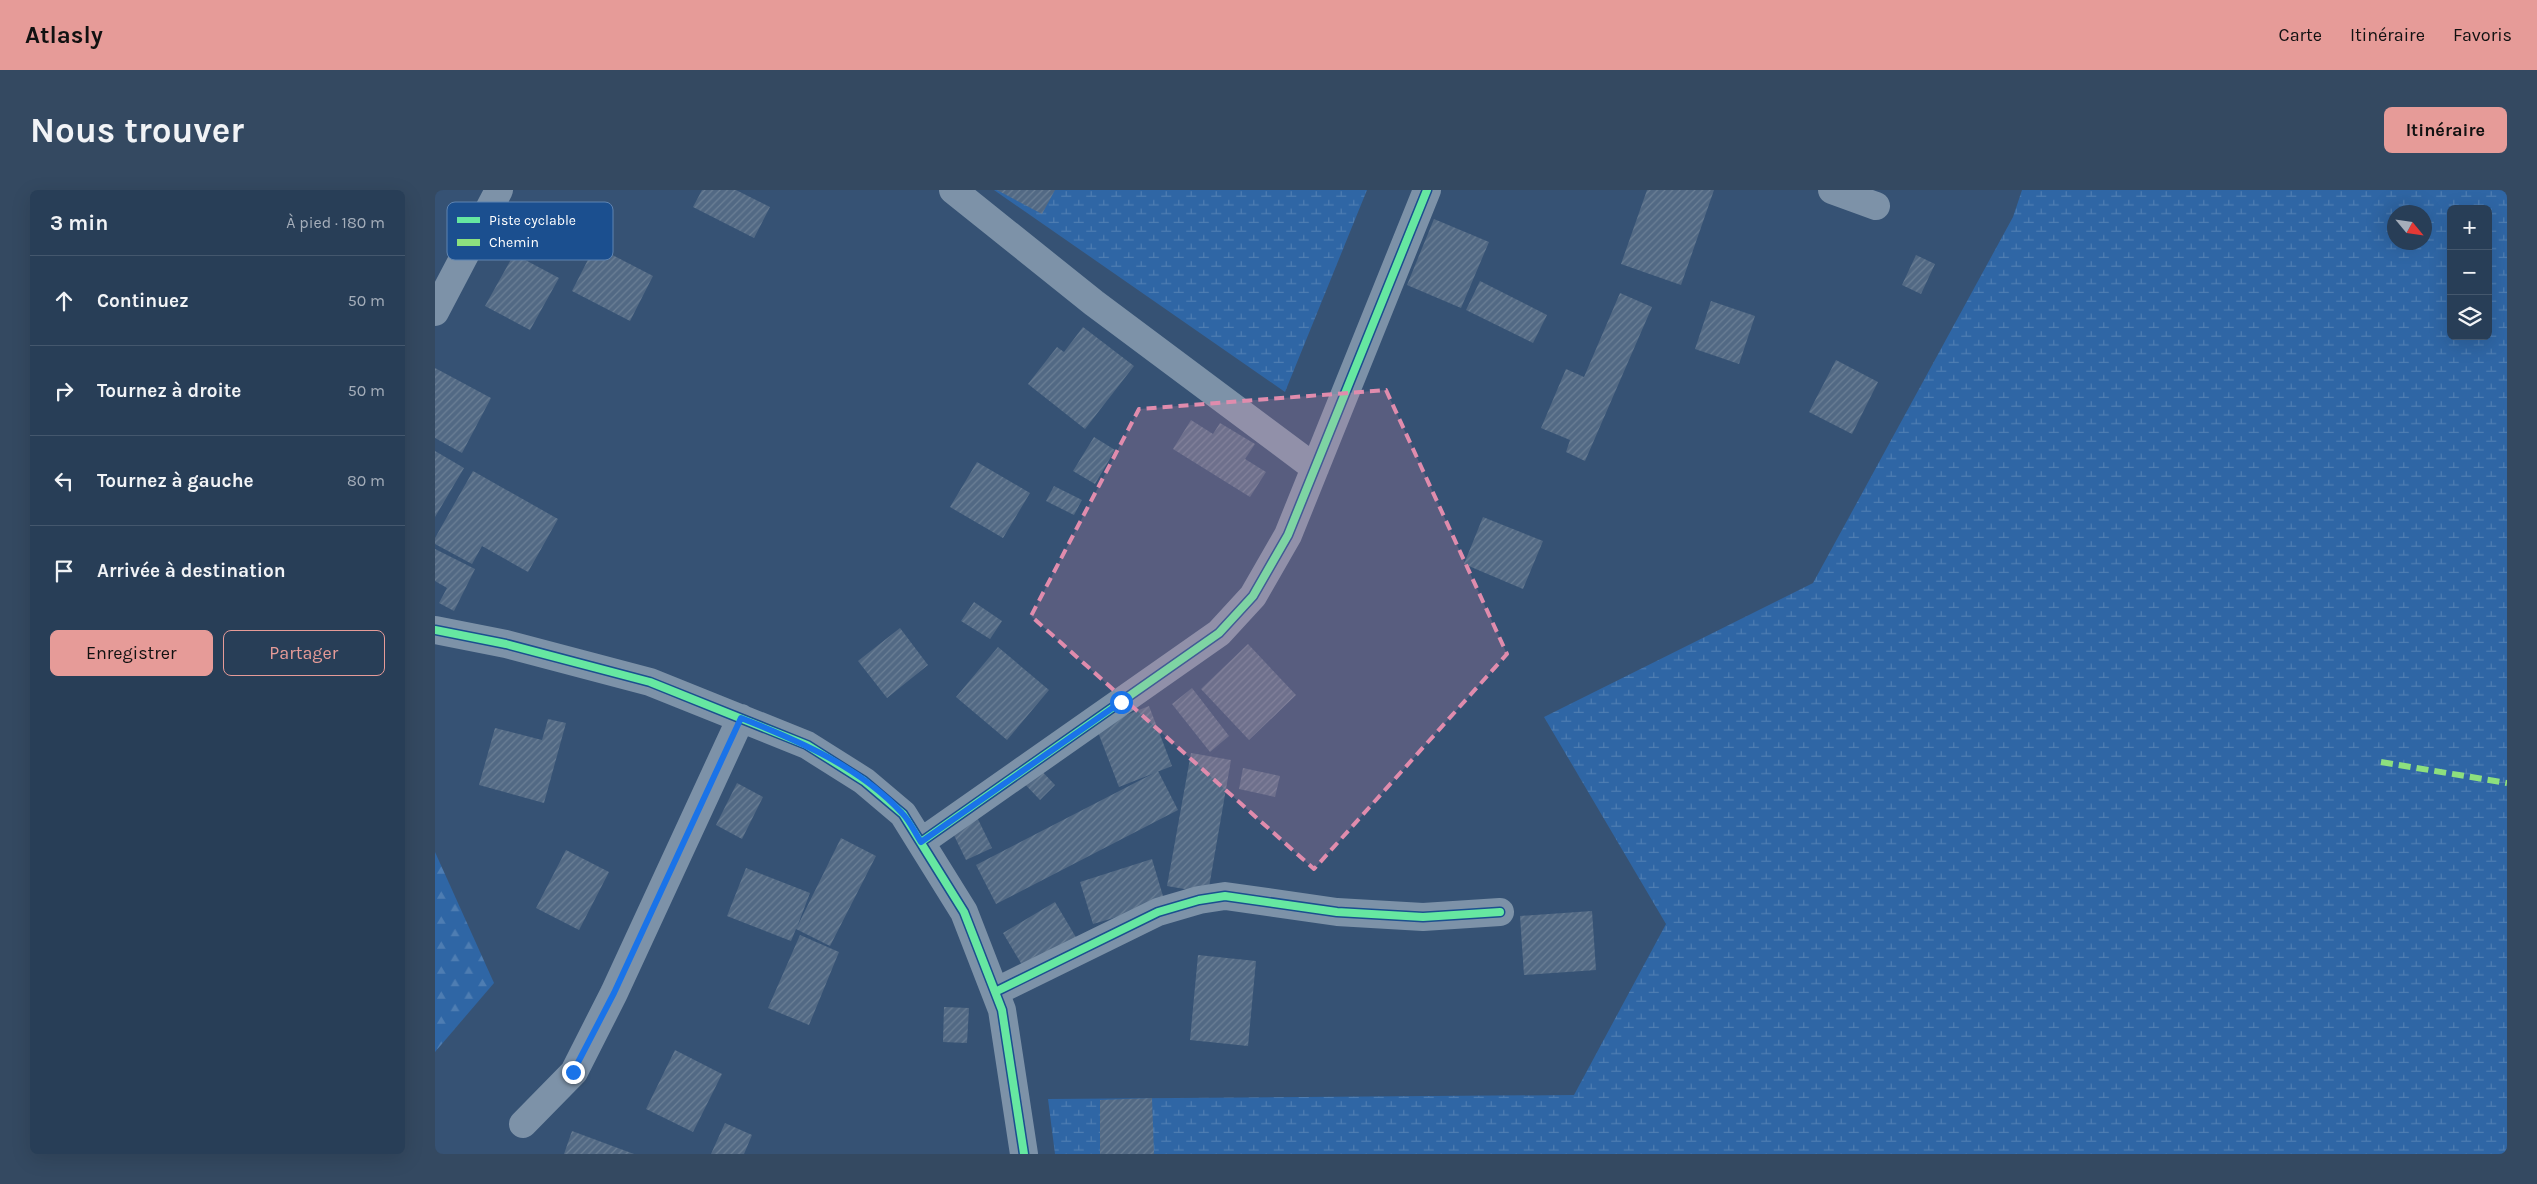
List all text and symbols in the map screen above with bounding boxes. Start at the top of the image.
text: Atlasly [25,21,103,49]
text: Carte [2279,24,2322,46]
text: Itinéraire [2350,24,2425,46]
text: Favoris [2453,24,2512,46]
button: Itinéraire [2384,107,2507,153]
text: Nous trouver [30,110,244,151]
legend [447,202,613,260]
north arrow [2387,205,2432,250]
map controls [2447,205,2492,340]
button: + [2447,205,2492,250]
text: 3 min [50,211,108,235]
text: Piste cyclable [489,212,576,229]
text: À pied · 180 m [286,213,385,232]
text: Chemin [489,234,539,251]
button: − [2447,250,2492,295]
icon: ahead [50,287,78,315]
text: Continuez [97,290,189,312]
text: 50 m [348,291,385,310]
button: layers [2447,295,2492,340]
icon: right [50,377,78,405]
text: Tournez à droite [97,380,241,402]
text: 50 m [348,381,385,400]
icon: left [50,467,78,495]
text: Tournez à gauche [97,470,254,492]
text: 80 m [347,471,385,490]
icon: arrive [50,557,78,585]
text: Arrivée à destination [97,560,286,582]
button: Enregistrer [50,630,213,676]
button: Partager [223,630,385,676]
route start [1110,691,1133,714]
route end [562,1061,585,1084]

